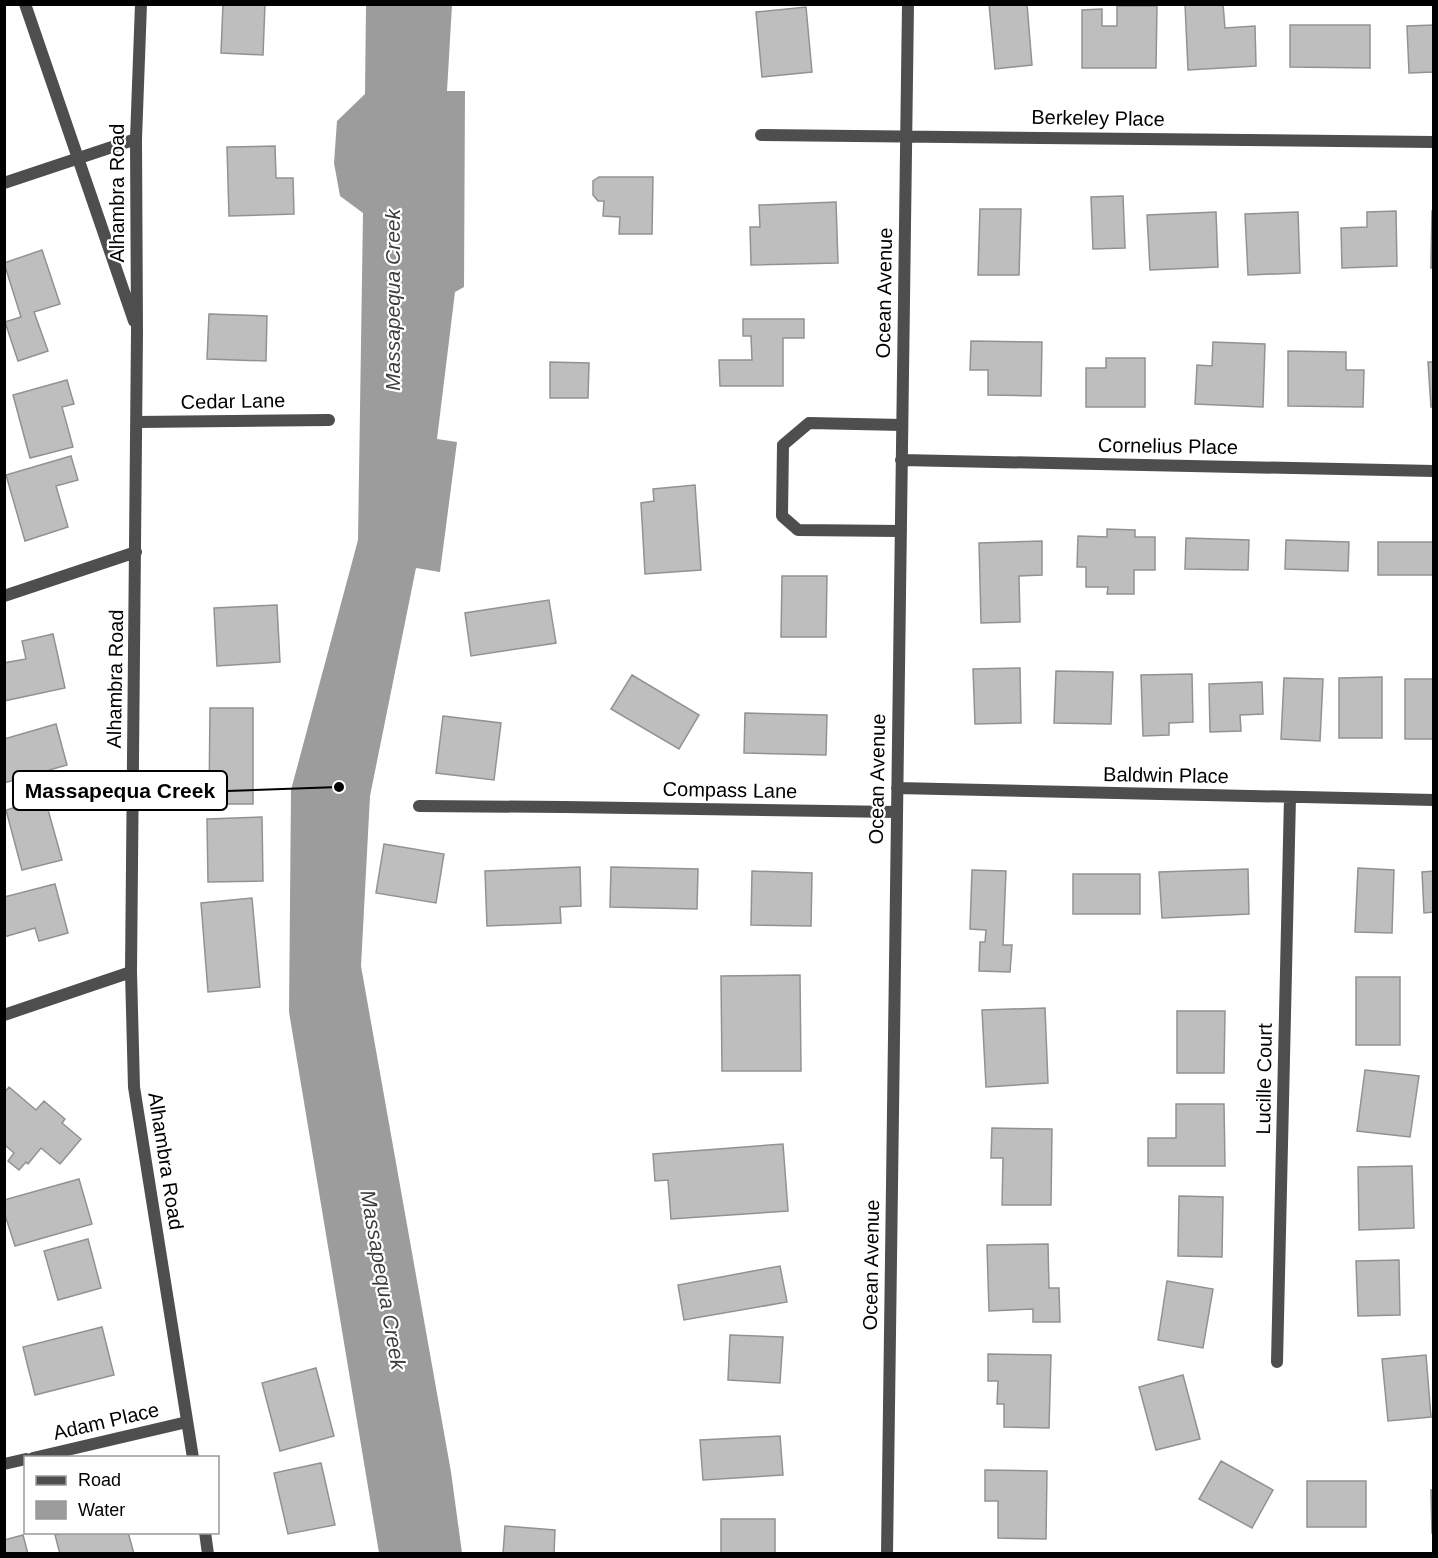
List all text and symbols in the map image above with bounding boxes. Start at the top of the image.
street label: Berkeley Place [1031,106,1165,130]
street label: Alhambra Road [106,124,128,262]
water label: Massapequa Creek [381,207,404,391]
street label: Ocean Avenue [872,227,896,359]
street label: Cedar Lane [181,389,285,413]
street label: Cornelius Place [1098,434,1238,458]
street label: Alhambra Road [103,609,127,749]
street label: Ocean Avenue [865,713,889,845]
street label: Baldwin Place [1103,763,1229,787]
callout: Massapequa Creek [13,771,227,810]
street label: Compass Lane [663,778,797,802]
text: Massapequa Creek [25,779,215,802]
street label: Lucille Court [1252,1023,1276,1135]
street label: Alhambra Road [144,1091,188,1231]
water label: Massapequa Creek [356,1188,411,1373]
street label: Ocean Avenue [859,1199,883,1331]
street label: Adam Place [51,1398,161,1444]
legend [24,1456,219,1534]
text: Road [78,1470,121,1490]
text: Water [78,1500,125,1520]

